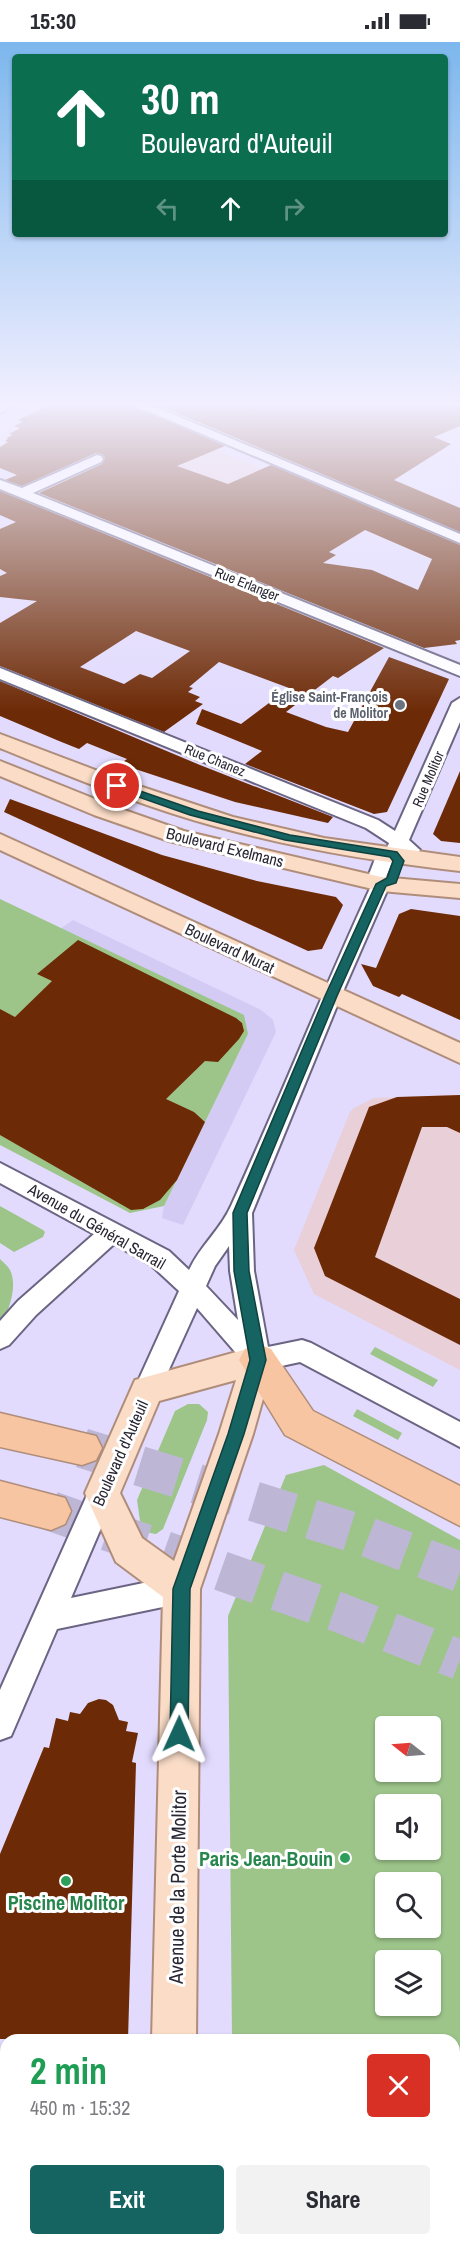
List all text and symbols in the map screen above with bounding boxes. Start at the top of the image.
text: 15:30 [30,6,76,36]
text: 30 m [141,71,220,127]
icon: ahead [42,78,120,156]
text: Boulevard d'Auteuil [141,125,332,161]
icon: left [151,192,184,225]
icon: ahead [214,192,247,225]
icon: right [277,192,310,225]
street label: Rue Erlanger [212,563,282,605]
place label: Église Saint-François de Molitor [271,688,389,722]
marker: Église Saint-François de Molitor [393,698,407,712]
street label: Rue Chanez [182,740,248,780]
street label: Rue Molitor [408,748,448,810]
pin [91,760,142,811]
icon: arrive [100,769,133,802]
street label: Boulevard Exelmans [164,822,286,872]
street label: Boulevard Murat [182,918,279,978]
street label: Avenue du Général Sarrail [23,1177,170,1274]
street label: Boulevard d'Auteuil [87,1397,153,1509]
position arrow [147,1702,211,1766]
north arrow [375,1716,441,1782]
map controls [375,1716,441,2016]
street label: Avenue de la Porte Molitor [162,1789,192,1985]
button: sound [375,1794,441,1860]
place label: Paris Jean-Bouin [199,1845,333,1872]
marker: Paris Jean-Bouin [338,1851,352,1865]
button: search [375,1872,441,1938]
marker: Piscine Molitor [59,1874,73,1888]
place label: Piscine Molitor [8,1889,125,1916]
button: layers [375,1950,441,2016]
text: 2 min [30,2047,107,2095]
button: close [367,2054,430,2117]
text: 450 m · 15:32 [30,2094,130,2121]
button: Exit [30,2165,224,2234]
button: Share [236,2165,430,2234]

